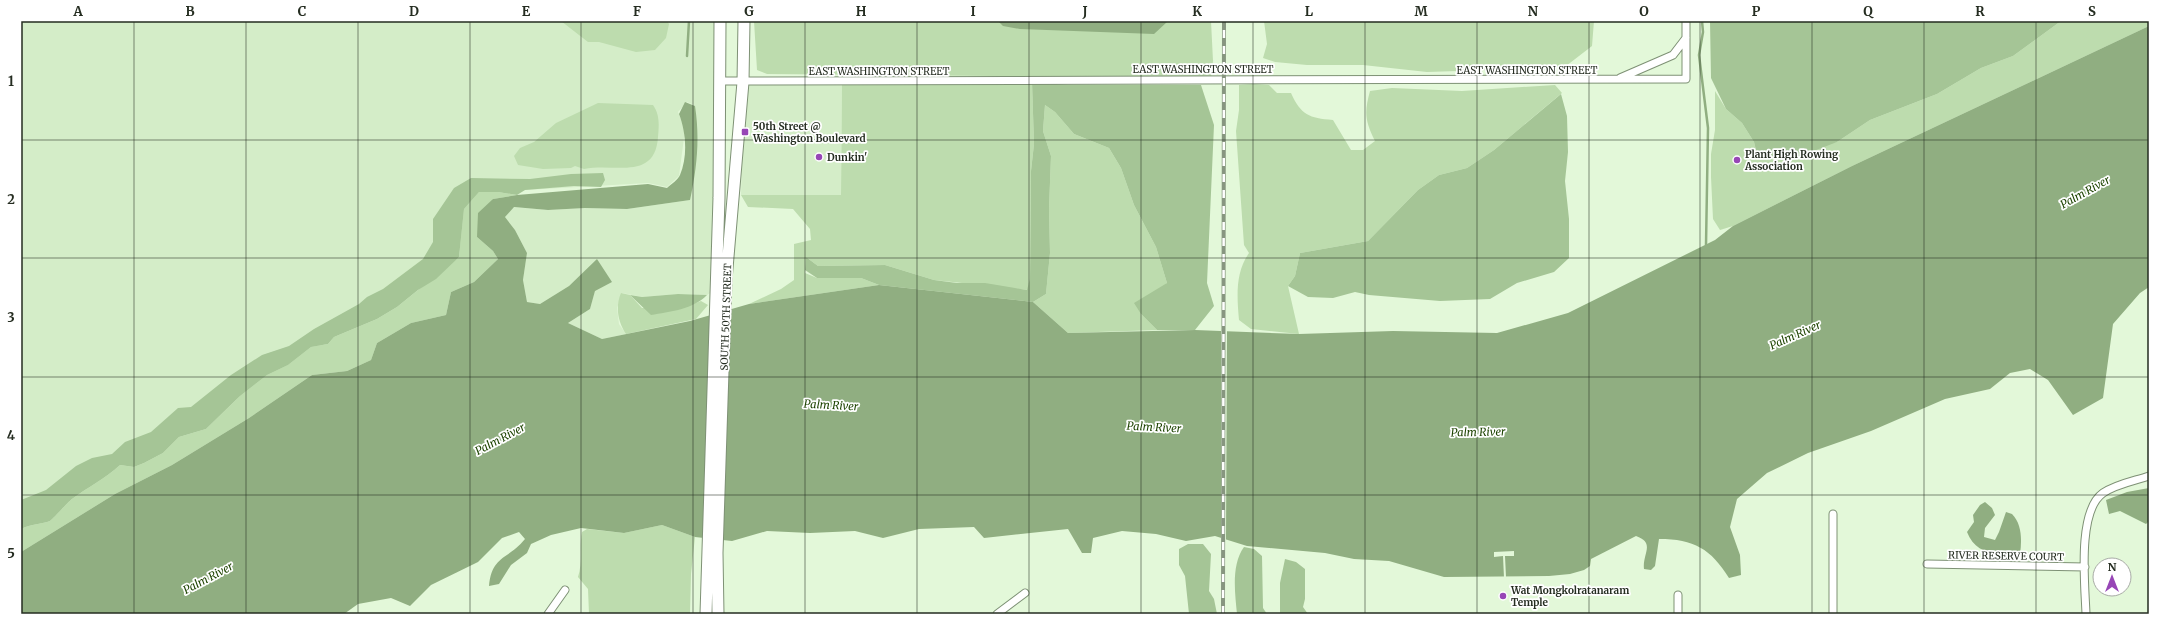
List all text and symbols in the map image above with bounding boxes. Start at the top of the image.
text: A [72,3,83,20]
text: B [185,3,195,20]
text: C [298,3,307,20]
text: D [409,3,419,20]
text: E [522,3,531,20]
text: F [633,3,641,20]
text: G [744,3,754,20]
text: H [856,3,867,20]
text: I [970,3,976,20]
text: J [1081,3,1088,20]
text: K [1192,3,1202,20]
text: L [1305,3,1314,20]
text: M [1414,3,1428,20]
text: N [1528,3,1539,20]
text: O [1639,3,1649,20]
text: P [1752,3,1761,20]
text: Q [1863,3,1874,20]
text: R [1975,3,1985,20]
text: S [2088,3,2096,20]
street label: EAST WASHINGTON STREET [1133,63,1274,76]
street label: EAST WASHINGTON STREET [1457,64,1598,77]
street label: EAST WASHINGTON STREET [809,65,950,78]
text: 1 [8,73,14,90]
place label: 50th Street @ Washington Boulevard [752,120,866,145]
marker: 50th Street @ Washington Boulevard [740,127,750,137]
place label: Plant High Rowing Association [1744,148,1839,173]
place label: Dunkin' [827,151,867,164]
marker: Dunkin' [814,152,824,162]
marker: Plant High Rowing Association [1732,155,1742,165]
water label: Palm River [2058,172,2113,211]
text: 2 [7,191,15,208]
street label: SOUTH 50TH STREET [718,263,734,371]
text: 3 [7,309,15,326]
water label: Palm River [1767,317,1823,352]
water label: Palm River [803,397,859,413]
water label: Palm River [1126,419,1182,435]
water label: Palm River [473,420,528,458]
water label: Palm River [1451,425,1506,439]
text: 4 [7,427,16,444]
text: 5 [7,545,15,562]
street label: RIVER RESERVE COURT [1948,548,2064,564]
north arrow [2092,557,2132,597]
water label: Palm River [181,559,236,597]
text: N [2108,560,2117,574]
place label: Wat Mongkolratanaram Temple [1510,584,1629,609]
marker: Wat Mongkolratanaram Temple [1498,591,1508,601]

